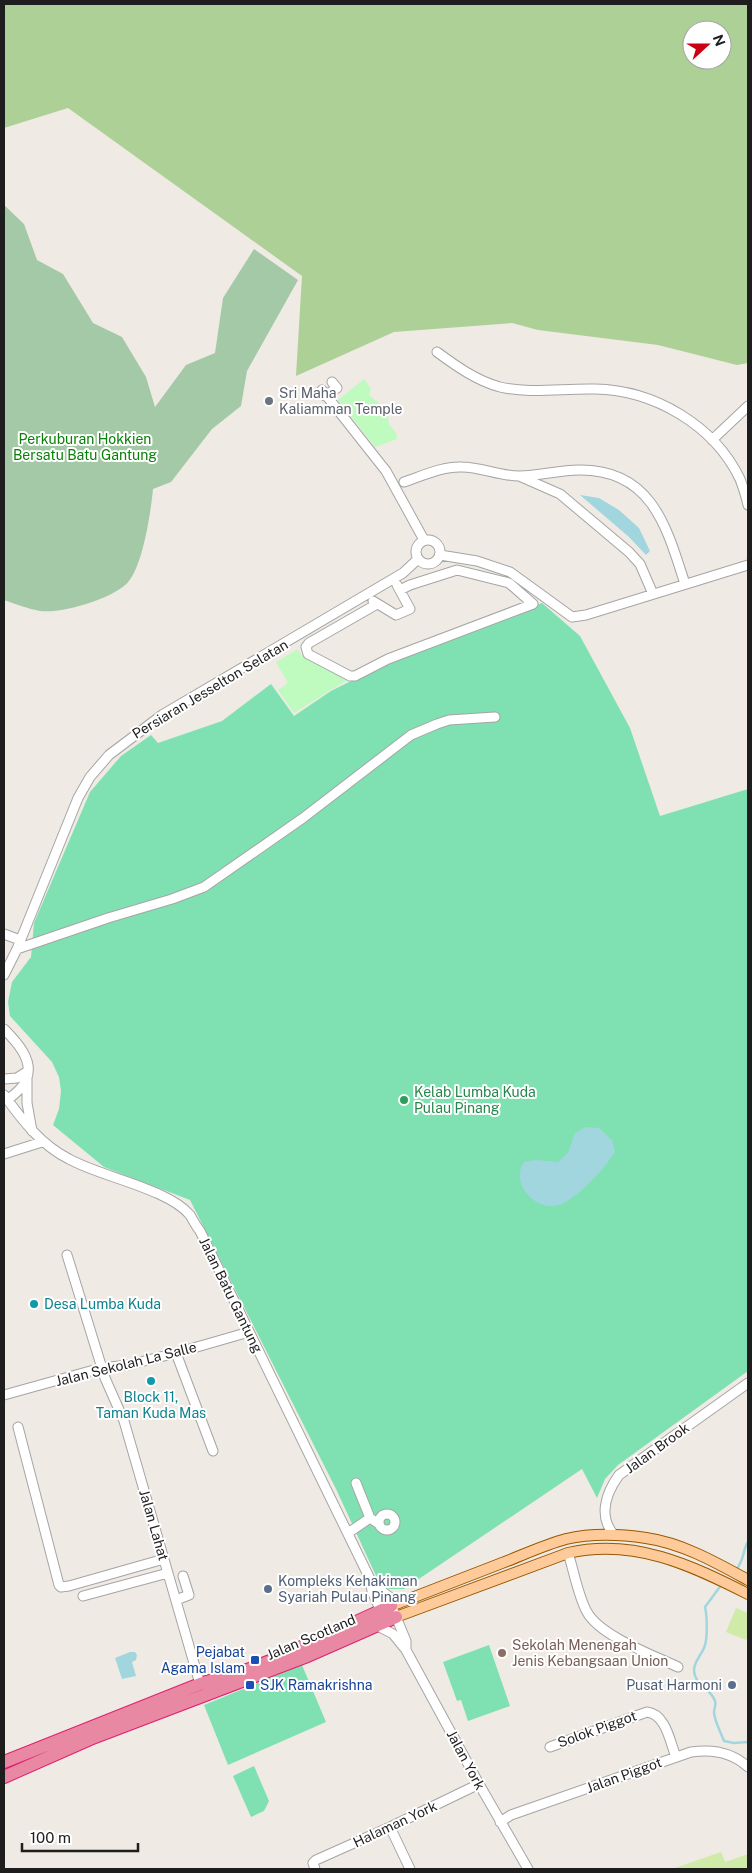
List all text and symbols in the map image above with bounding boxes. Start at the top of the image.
north arrow [682,20,732,70]
text: N [710,32,729,48]
place label: Sri Maha Kaliamman Temple [279,385,403,417]
marker: Sri Maha Kaliamman Temple [263,395,275,407]
park label: Perkuburan Hokkien Bersatu Batu Gantung [13,431,157,463]
street label: Persiaran Jesselton Selatan [129,636,291,742]
place label: Kelab Lumba Kuda Pulau Pinang [414,1084,536,1116]
marker: Kelab Lumba Kuda Pulau Pinang [398,1094,410,1106]
street label: Jalan Batu Gantung [196,1235,266,1356]
place label: Desa Lumba Kuda [44,1296,161,1312]
marker: Desa Lumba Kuda [28,1298,40,1310]
street label: Jalan Sekolah La Salle [54,1339,198,1389]
marker: Block 11, Taman Kuda Mas [145,1375,157,1387]
place label: Block 11, Taman Kuda Mas [96,1389,206,1421]
street label: Jalan Brook [622,1419,692,1477]
street label: Jalan Lahat [136,1488,172,1562]
place label: Kompleks Kehakiman Syariah Pulau Pinang [278,1573,418,1605]
marker: Kompleks Kehakiman Syariah Pulau Pinang [262,1583,274,1595]
street label: Jalan Scotland [264,1611,358,1663]
place label: Sekolah Menengah Jenis Kebangsaan Union [512,1637,668,1669]
place label: Pejabat Agama Islam [161,1644,245,1676]
marker: Sekolah Menengah Jenis Kebangsaan Union [496,1647,508,1659]
marker: Pejabat Agama Islam [249,1654,261,1666]
place label: SJK Ramakrishna [260,1677,372,1693]
place label: Pusat Harmoni [626,1677,722,1693]
marker: SJK Ramakrishna [244,1679,256,1691]
marker: Pusat Harmoni [726,1679,738,1691]
street label: Solok Piggot [555,1707,639,1751]
street label: Jalan York [444,1727,488,1793]
street label: Jalan Piggot [584,1754,664,1796]
street label: Halaman York [351,1798,440,1850]
scale bar [22,1820,139,1852]
text: 100 m [30,1829,71,1846]

